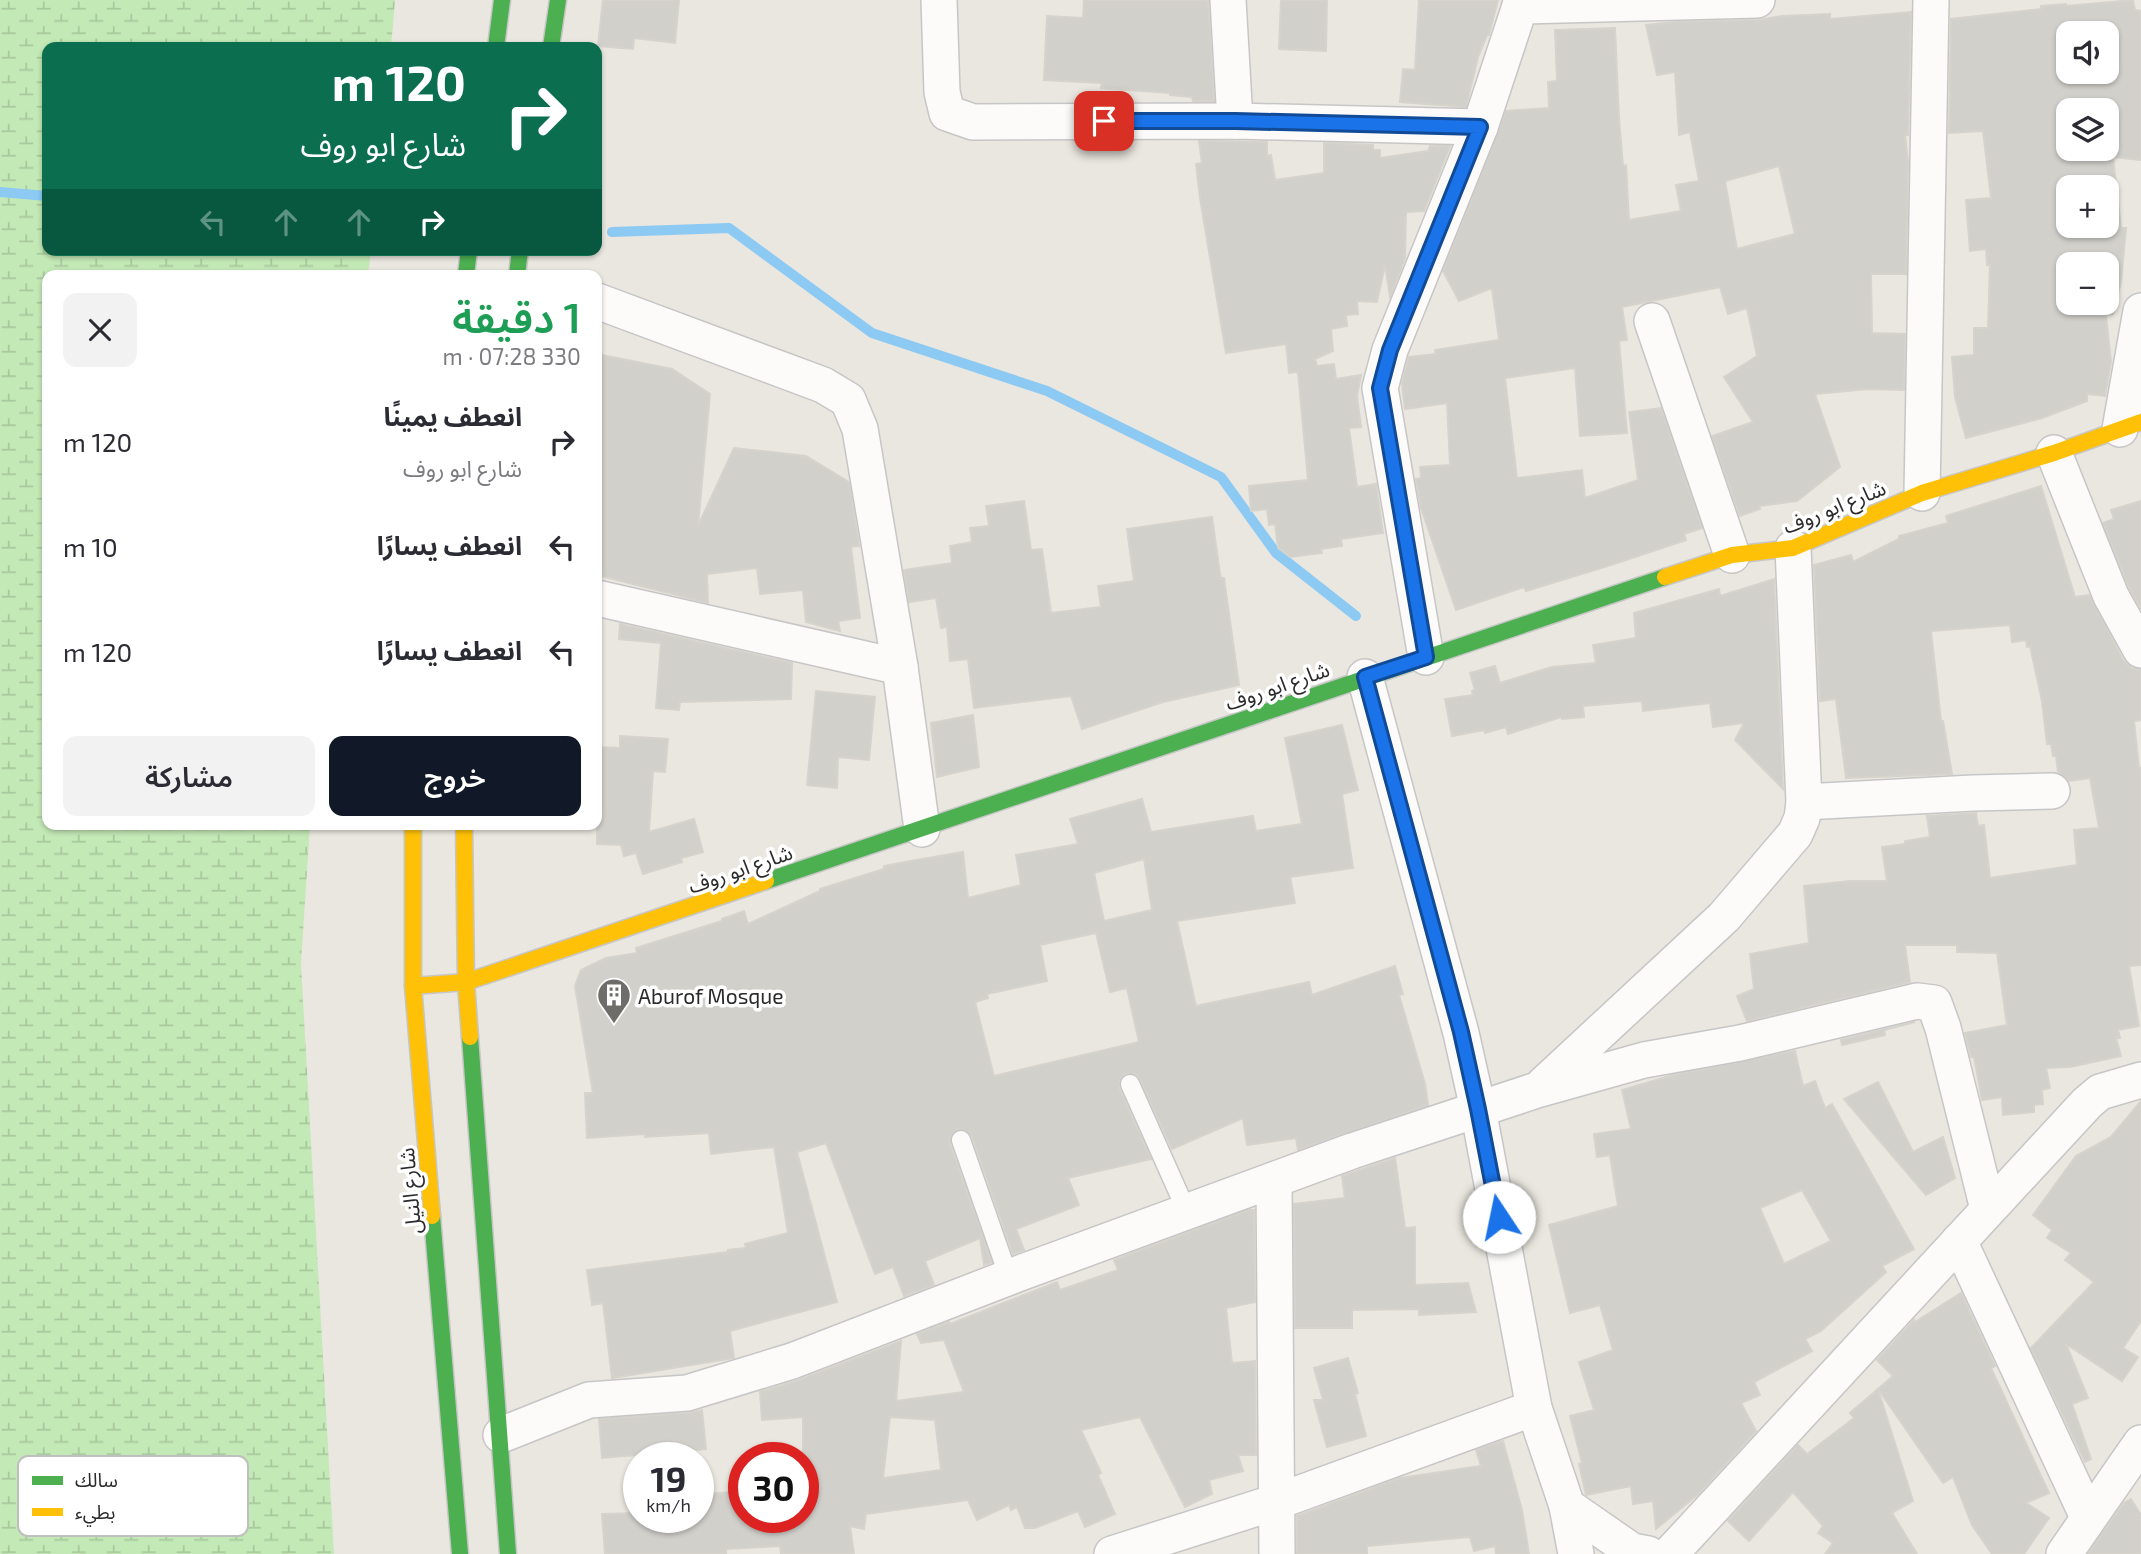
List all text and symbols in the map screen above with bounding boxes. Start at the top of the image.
map controls [2056,21,2119,315]
button: sound [2056,21,2119,84]
text: 120 m [332,52,466,111]
icon: right [490,70,581,161]
pin [1074,91,1134,151]
button: layers [2056,98,2119,161]
icon: arrive [1085,102,1123,140]
text: شارع ابو روف [301,124,466,162]
button: + [2056,175,2119,238]
icon: left [194,203,232,241]
icon: ahead [267,203,305,241]
icon: ahead [340,203,378,241]
icon: right [413,203,451,241]
button: − [2056,252,2119,315]
text: 1 دقيقة [452,291,581,341]
button: close [63,293,137,367]
text: 330 m · 07:28 [443,342,581,370]
text: انعطف يمينًا [383,400,522,431]
icon: right [543,423,581,461]
text: 120 m [63,426,132,457]
text: شارع ابو روف [403,454,522,482]
street label: شارع ابو روف [1779,474,1891,542]
icon: left [543,528,581,566]
text: انعطف يسارًا [377,529,522,560]
text: 10 m [63,531,118,562]
icon: left [543,633,581,671]
text: انعطف يسارًا [377,634,522,665]
text: 120 m [63,636,132,667]
street label: شارع ابو روف [1222,656,1334,718]
button: مشاركة [63,736,315,816]
button: خروج [329,736,581,816]
street label: شارع ابو روف [685,839,797,901]
building icon: Aburof Mosque [595,976,633,1025]
place label: Aburof Mosque [638,983,784,1008]
street label: شارع النيل [393,1147,429,1235]
position arrow [1462,1180,1536,1254]
speed limit sign: 30 [728,1442,819,1533]
legend [18,1456,248,1536]
text: 19 [651,1457,686,1499]
text: سالك [75,1468,118,1491]
text: km/h [646,1494,691,1516]
text: بطيء [75,1500,115,1527]

